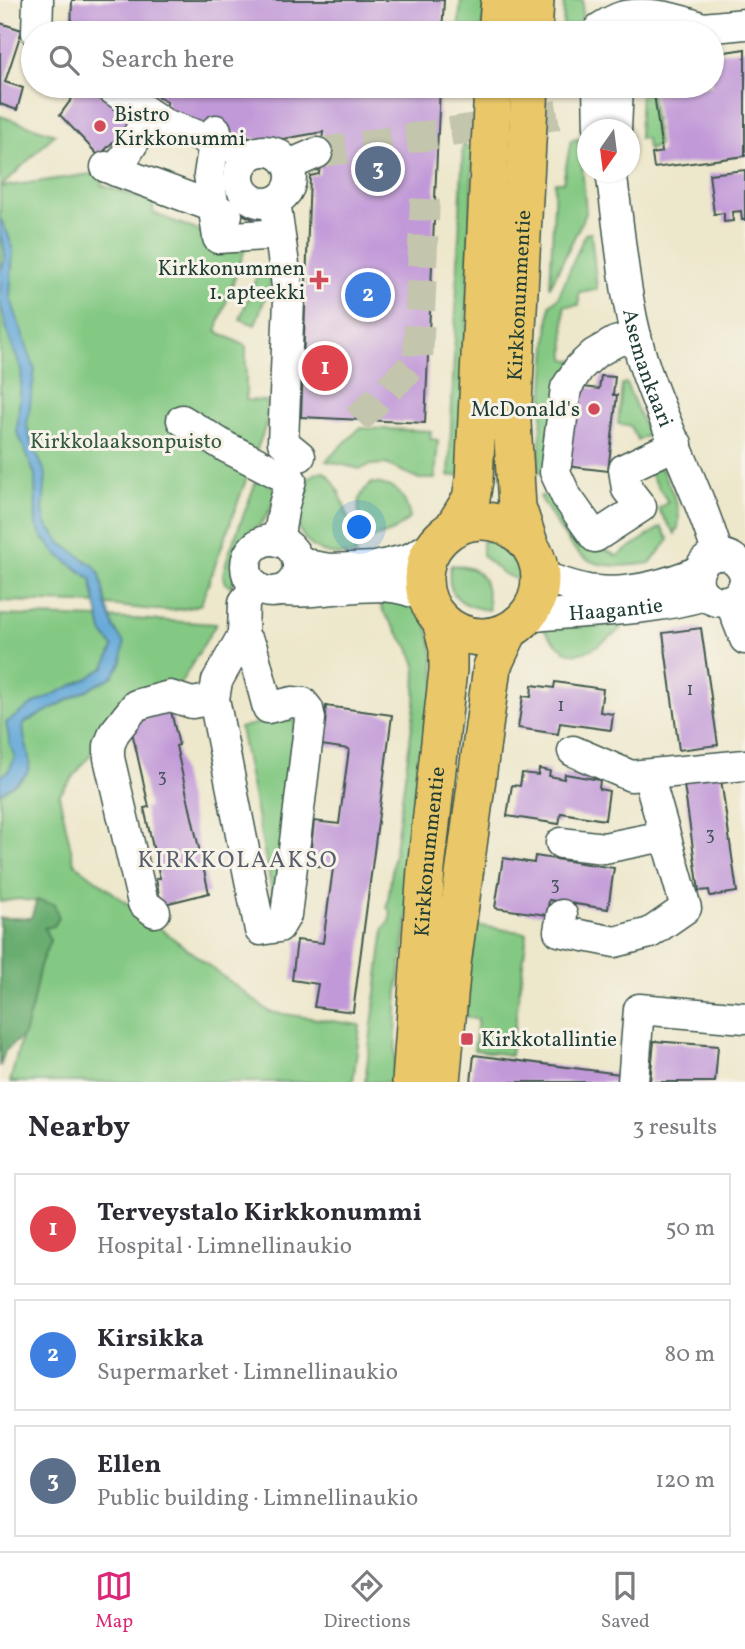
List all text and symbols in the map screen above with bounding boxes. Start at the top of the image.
search box [21,21,724,98]
icon: search [45,41,83,79]
text: Search here [101,42,234,78]
place label: Bistro Kirkkonummi [114,101,245,154]
marker: Bistro Kirkkonummi [92,118,108,134]
north arrow [577,119,640,182]
pin: 3 [355,143,401,195]
street label: Kirkkonummentie [501,209,539,381]
place label: Kirkkonummen 1. apteekki [158,255,305,308]
pin: 2 [345,269,391,321]
marker: Kirkkonummen 1. apteekki [311,272,327,288]
street label: Asemankaari [614,307,679,432]
pin: 1 [302,342,348,394]
place label: McDonald's [471,396,580,425]
marker: McDonald's [586,401,602,417]
park label: Kirkkolaaksonpuisto [30,428,222,457]
your location [342,510,376,544]
street label: Haagantie [568,592,665,629]
house number: 1 [687,678,693,703]
house number: 1 [558,694,564,719]
house number: 3 [157,765,167,790]
street label: Kirkkonummentie [408,765,453,938]
house number: 3 [705,823,715,848]
district label: KIRKKOLAAKSO [137,845,339,877]
house number: 3 [550,873,560,898]
place label: Kirkkotallintie [481,1026,617,1055]
marker: Kirkkotallintie [459,1031,475,1047]
text: Nearby [28,1107,130,1149]
text: 3 results [632,1112,717,1144]
text: Terveystalo Kirkkonummi [97,1195,422,1231]
text: 1 [48,1213,58,1245]
text: 50 m [666,1213,715,1245]
text: Hospital · Limnellinaukio [97,1231,352,1263]
text: Kirsikka [97,1321,204,1357]
text: 2 [47,1339,59,1371]
text: 80 m [665,1339,715,1371]
text: Supermarket · Limnellinaukio [97,1357,398,1389]
text: Ellen [97,1447,161,1483]
text: 3 [47,1465,59,1497]
text: 120 m [655,1465,715,1497]
text: Public building · Limnellinaukio [97,1483,418,1515]
tab: Map [95,1567,133,1635]
tab: Directions [324,1567,411,1635]
tab: Saved [601,1567,650,1635]

